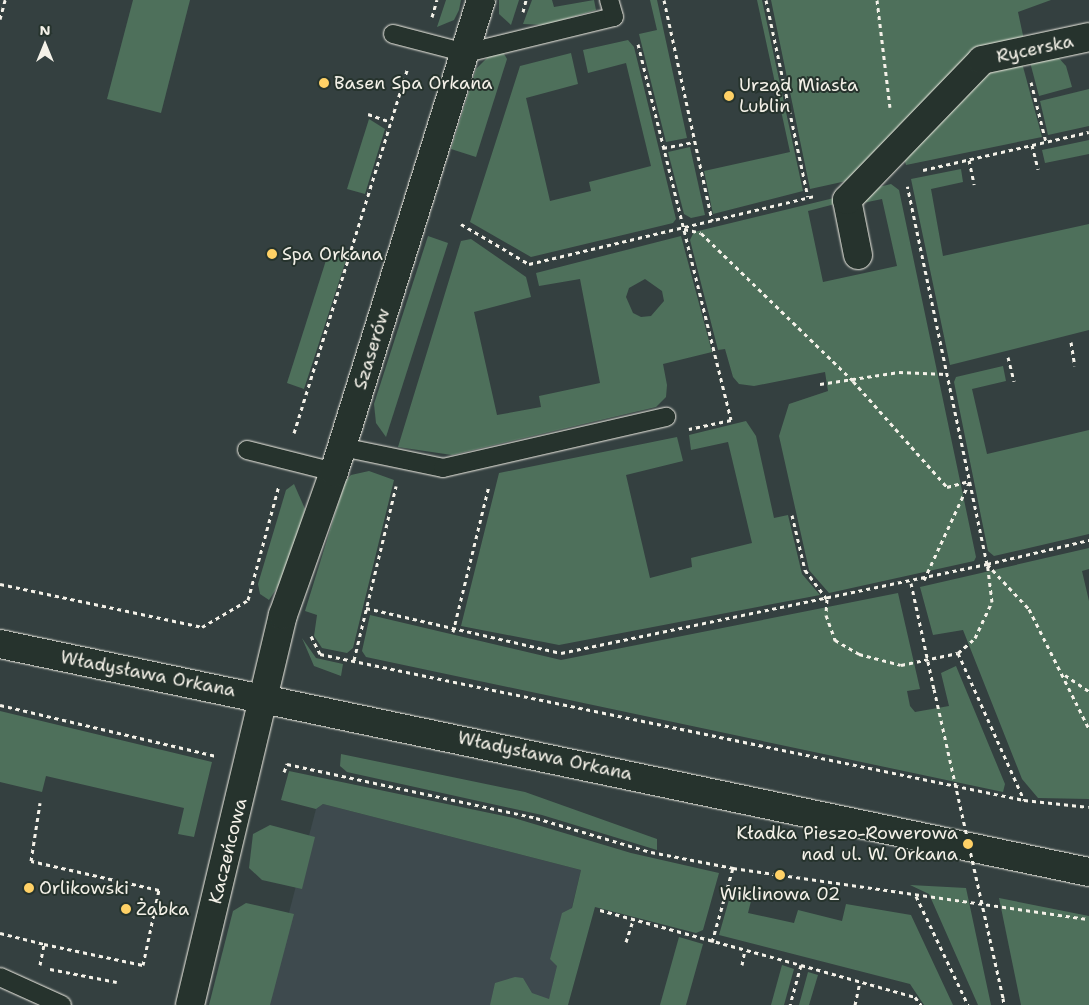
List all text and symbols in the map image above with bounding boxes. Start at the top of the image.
north arrow [20,20,70,70]
text: N [39,21,51,39]
street label: Rycerska [994,30,1076,68]
place label: Basen Spa Orkana [334,72,492,94]
place label: Urząd Miasta Lublin [739,75,858,118]
marker: Basen Spa Orkana [318,77,330,89]
marker: Urząd Miasta Lublin [723,90,735,102]
place label: Spa Orkana [282,243,383,265]
marker: Spa Orkana [266,248,278,260]
street label: Szaserów [349,306,395,392]
street label: Władysława Orkana [59,646,237,702]
street label: Władysława Orkana [456,727,634,785]
street label: Kaczeńcowa [204,796,252,906]
place label: Kładka Pieszo-Rowerowa nad ul. W. Orkana [736,823,958,866]
marker: Kładka Pieszo-Rowerowa nad ul. W. Orkana [962,838,974,850]
marker: Wiklinowa 02 [774,869,786,881]
place label: Orlikowski [39,877,129,899]
marker: Orlikowski [23,882,35,894]
place label: Wiklinowa 02 [720,883,840,905]
place label: Żabka [136,898,189,920]
marker: Żabka [120,903,132,915]

